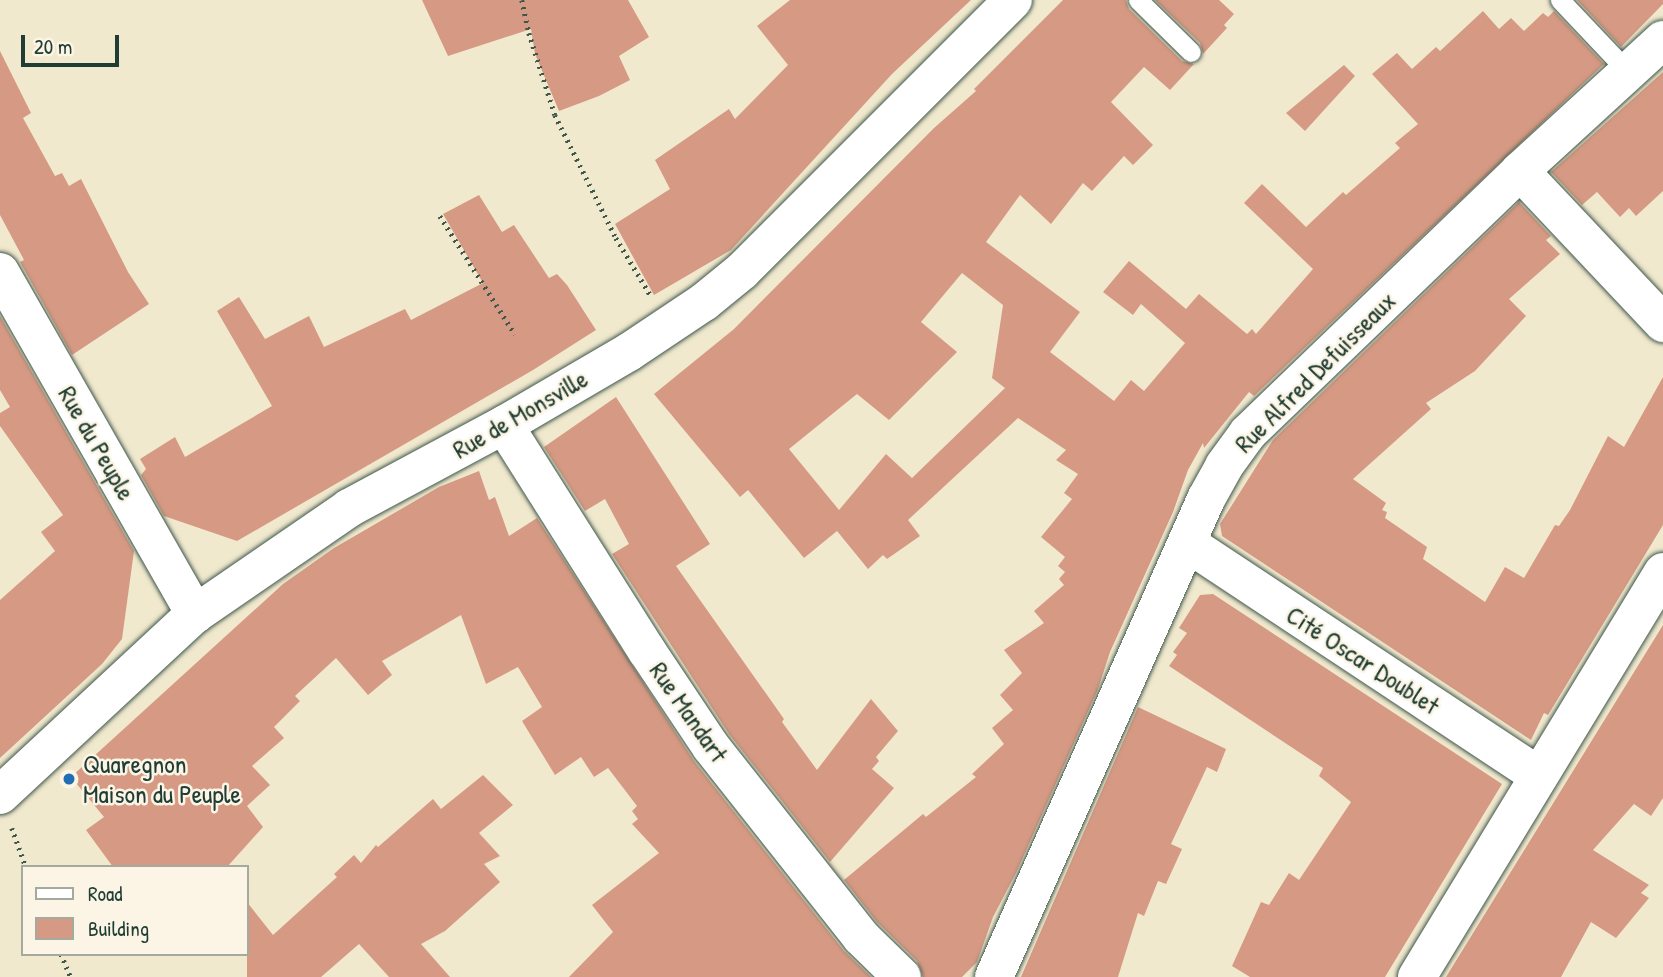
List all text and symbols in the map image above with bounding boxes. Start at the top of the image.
scale bar [24,21,122,65]
text: 20 m [34,32,72,61]
street label: Rue Alfred Defuisseaux [1228,285,1402,459]
street label: Rue de Monsville [447,363,593,465]
street label: Rue du Peuple [52,380,142,506]
street label: Cité Oscar Doublet [1281,599,1445,721]
street label: Rue Mandart [643,656,735,768]
place label: Quaregnon Maison du Peuple [83,748,241,810]
marker: Quaregnon Maison du Peuple [61,771,77,787]
legend [21,865,248,956]
text: Road [88,879,122,908]
text: Building [88,914,149,943]

